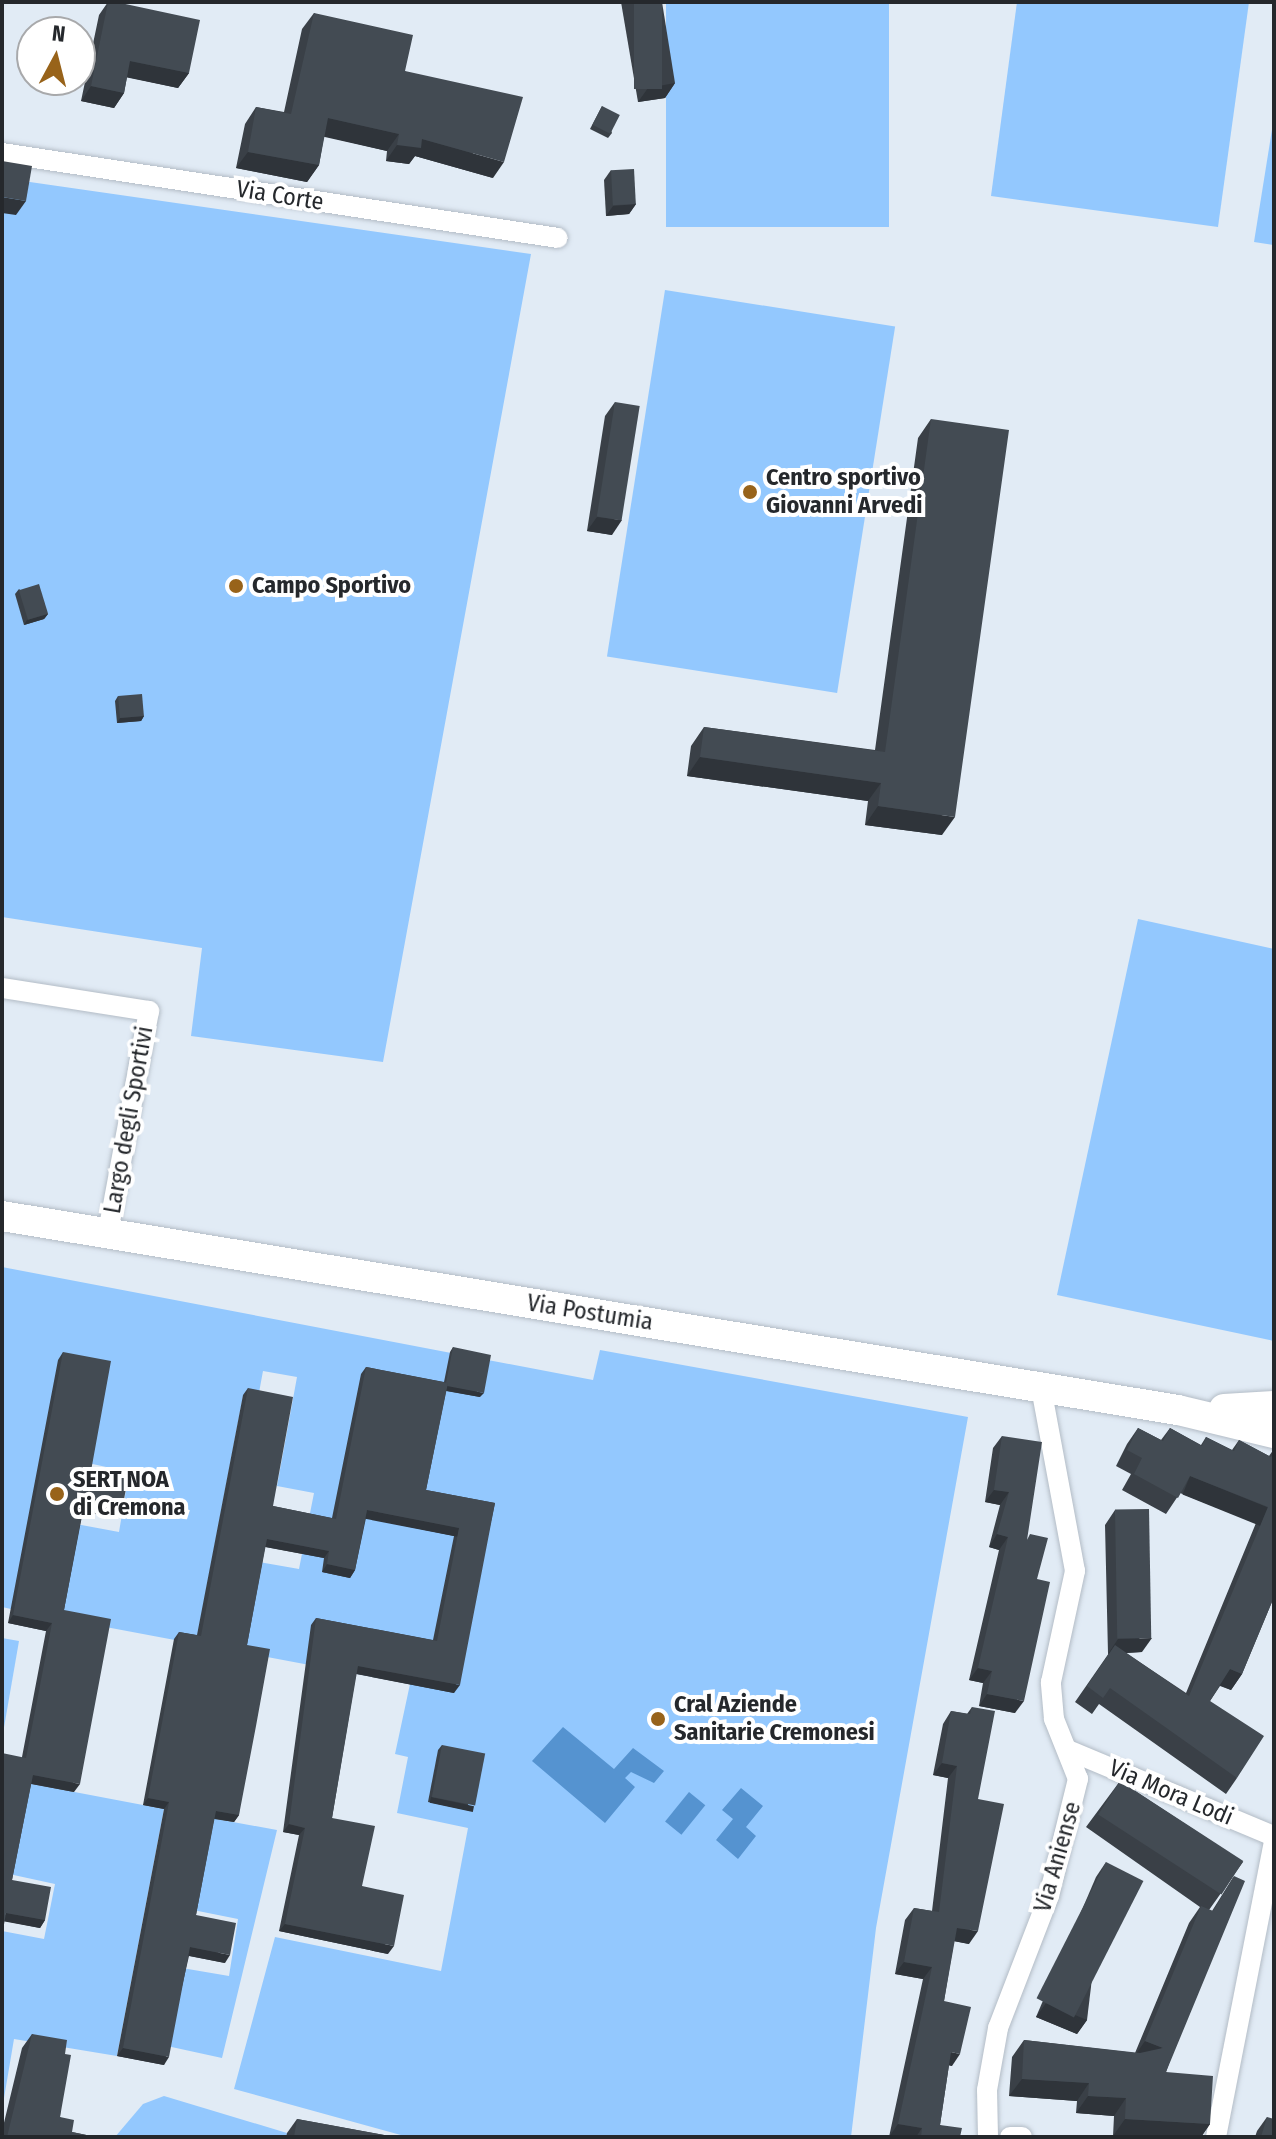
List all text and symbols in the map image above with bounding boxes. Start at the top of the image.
north arrow [16,16,96,96]
text: N [51,19,67,48]
street label: Via Corte [234,175,326,217]
place label: Centro sportivo Giovanni Arvedi [766,464,922,520]
marker: Centro sportivo Giovanni Arvedi [741,483,759,501]
place label: Campo Sportivo [252,572,411,600]
marker: Campo Sportivo [227,577,245,595]
street label: Largo degli Sportivi [98,1024,160,1216]
street label: Via Postumia [525,1289,655,1337]
place label: SERT NOA di Cremona [73,1466,185,1522]
marker: SERT NOA di Cremona [48,1485,66,1503]
place label: Cral Aziende Sanitarie Cremonesi [674,1691,875,1747]
marker: Cral Aziende Sanitarie Cremonesi [649,1710,667,1728]
street label: Via Mora Lodi [1105,1754,1237,1832]
street label: Via Aniense [1029,1798,1087,1916]

